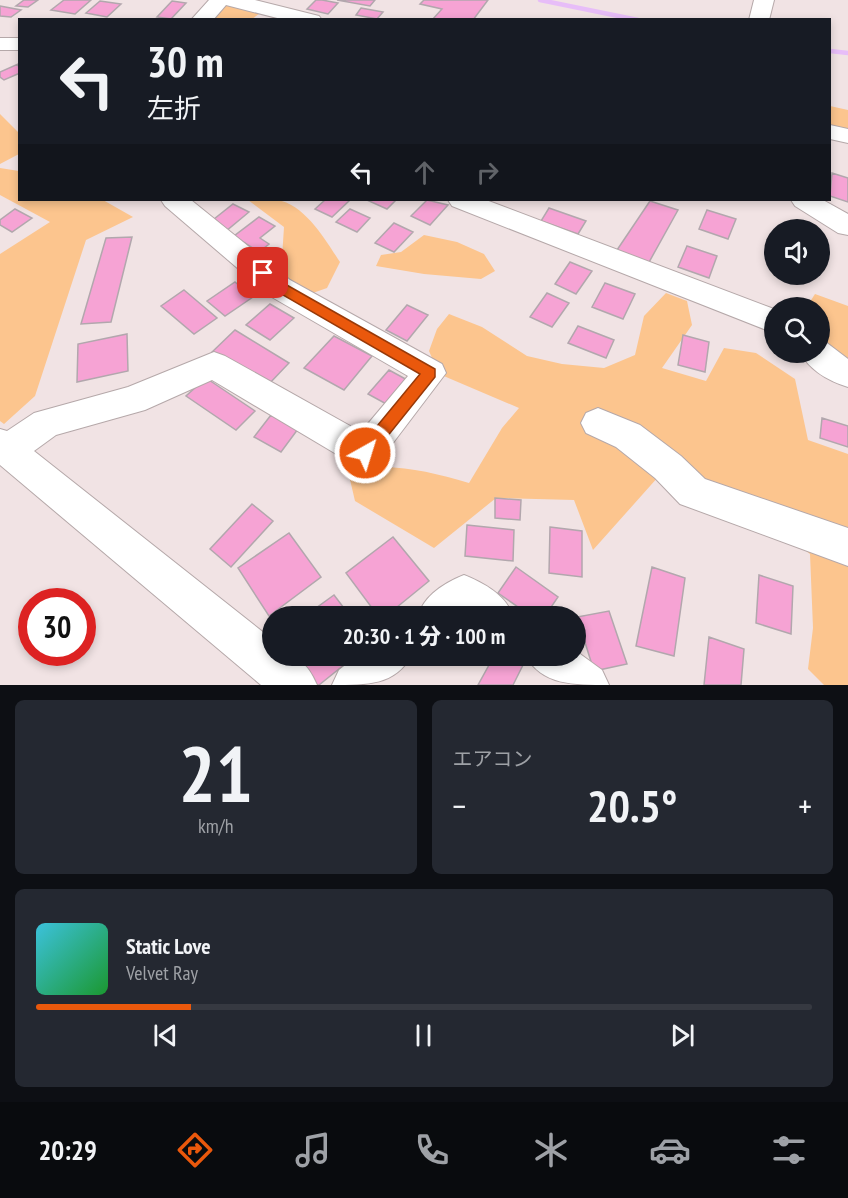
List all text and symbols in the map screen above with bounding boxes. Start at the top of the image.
text: 30 m [147,34,224,89]
icon: left [48,42,126,120]
text: 左折 [147,91,201,125]
icon: left [345,156,378,189]
icon: ahead [408,156,441,189]
icon: right [471,156,504,189]
map controls [764,219,830,363]
button: sound [764,219,830,285]
pin [237,247,288,298]
icon: arrive [246,256,279,289]
button: search [764,297,830,363]
position arrow [333,421,397,485]
speed limit sign: 30 [18,588,96,666]
text: 20:30 · 1 分 · 100 m [343,622,505,650]
text: 21 [178,723,253,824]
text: エアコン [453,746,533,772]
text: 20.5° [587,776,677,834]
text: − [453,784,466,827]
text: + [798,784,812,827]
text: km/h [198,813,233,839]
text: Static Love [126,932,211,960]
text: Velvet Ray [126,960,198,986]
icon: previous [149,1019,182,1052]
icon: pause [407,1019,440,1052]
icon: next [666,1019,699,1052]
icon: directions [174,1129,216,1171]
icon: music [292,1129,334,1171]
icon: phone [411,1129,453,1171]
icon: climate [530,1129,572,1171]
icon: car [649,1129,691,1171]
icon: filters [768,1129,810,1171]
text: 20:29 [38,1133,97,1167]

